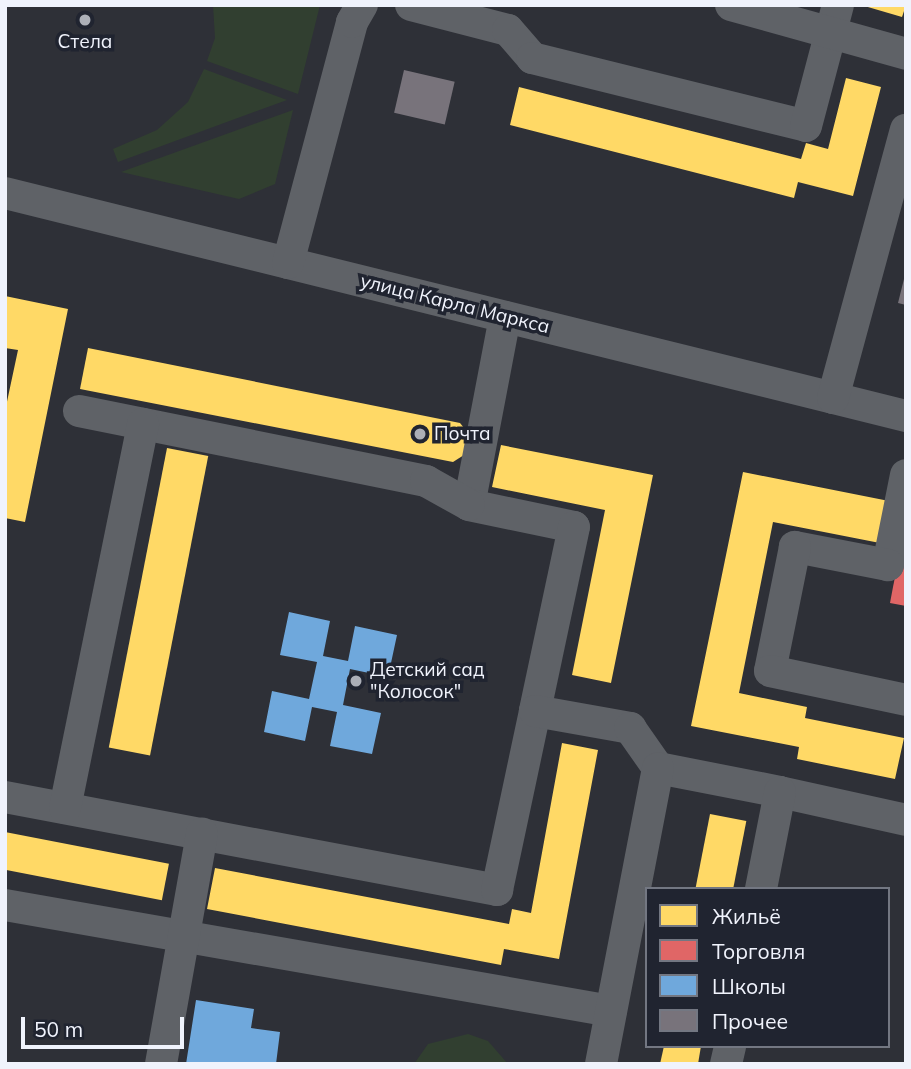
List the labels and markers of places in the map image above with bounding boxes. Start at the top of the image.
marker: Стела [77,12,93,28]
place label: Стела [58,31,112,53]
place label: Почта [434,423,491,445]
marker: Почта [412,426,428,442]
place label: Детский сад "Колосок" [370,659,484,703]
marker: Детский сад "Колосок" [348,673,364,689]

